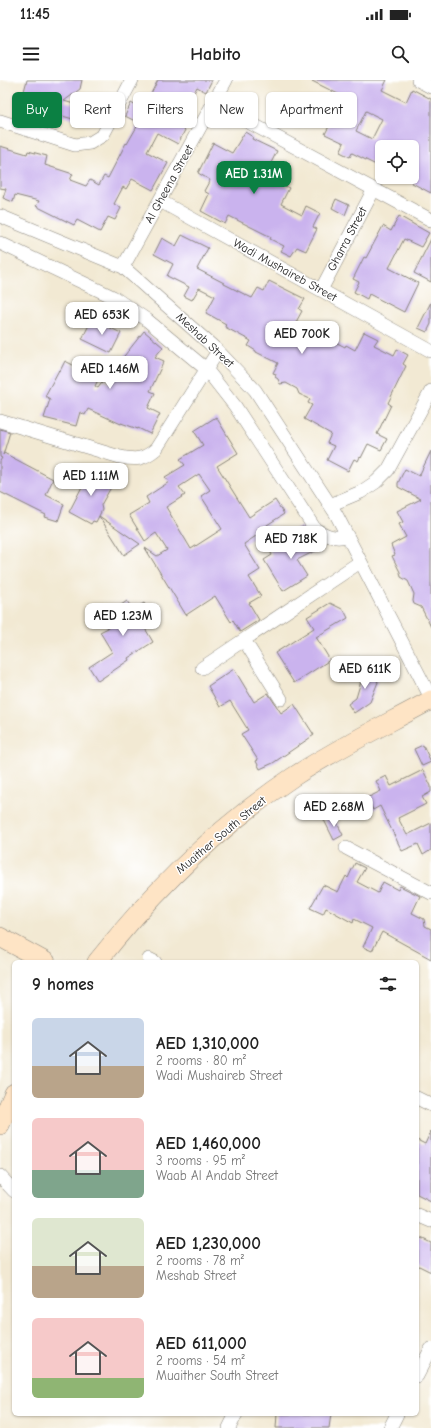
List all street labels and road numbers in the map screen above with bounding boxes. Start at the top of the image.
street label: Al Gheena Street [142,142,197,226]
street label: Gharra Street [324,204,370,274]
street label: Wadi Mushaireb Street [231,236,340,305]
street label: Meshab Street [173,310,237,371]
street label: Muaither South Street [173,793,269,877]

